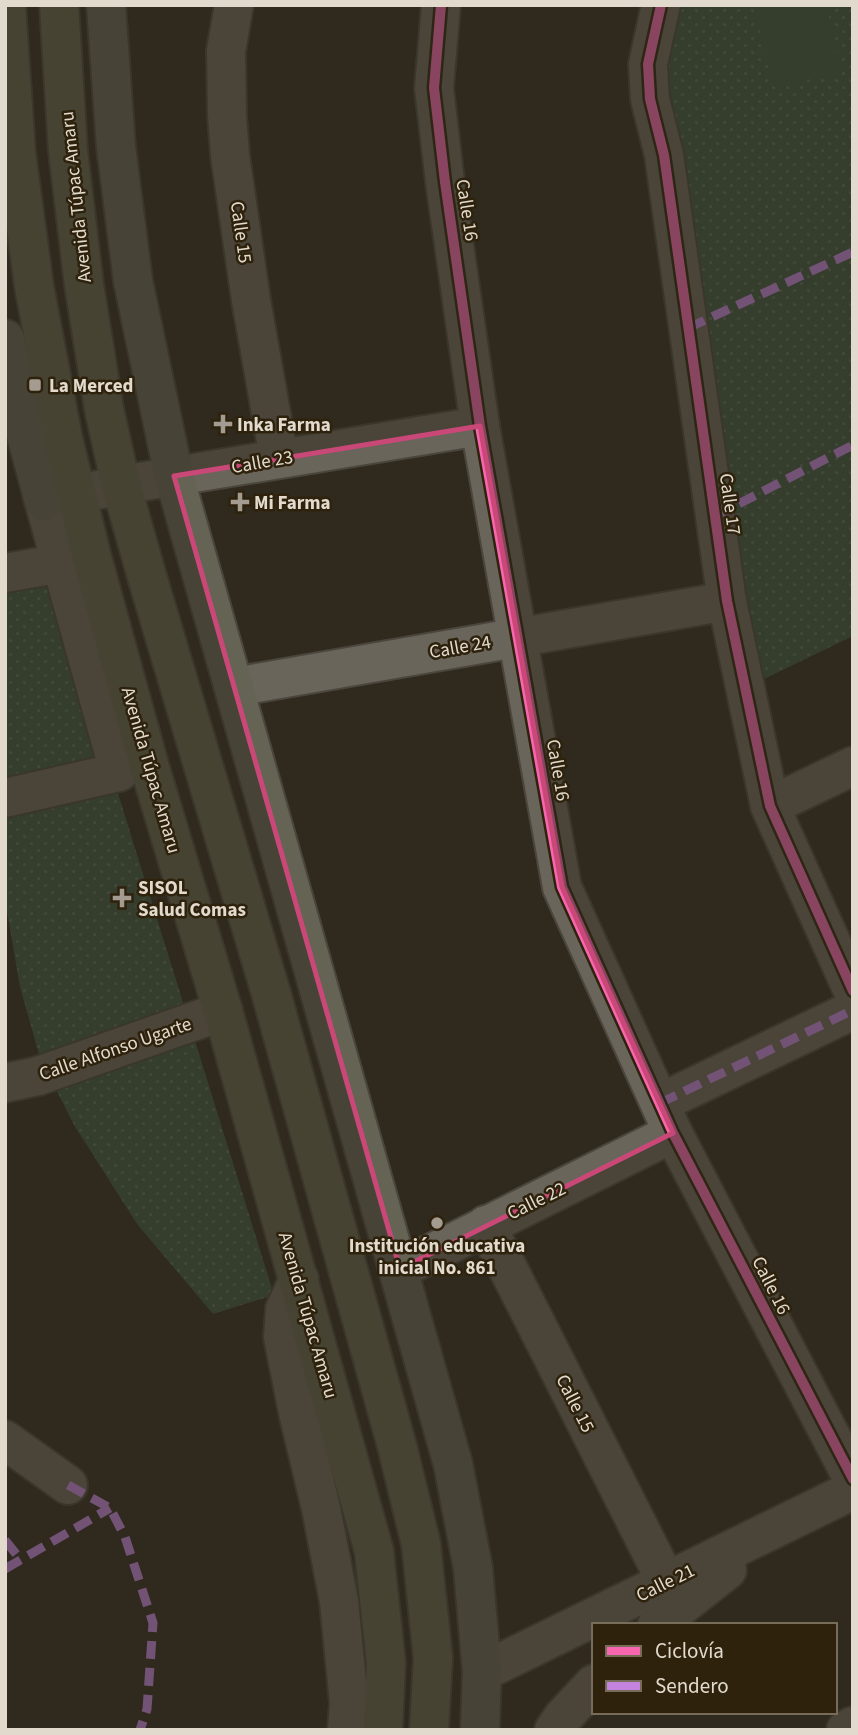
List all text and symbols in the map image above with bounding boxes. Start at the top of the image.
street label: Avenida Túpac Amaru [54,110,99,284]
street label: Calle 16 [448,177,485,243]
street label: Calle 15 [223,200,258,265]
place label: La Merced [49,373,133,400]
marker: La Merced [27,377,43,393]
place label: Inka Farma [237,412,331,439]
marker: Inka Farma [215,416,231,432]
street label: Calle 23 [229,444,295,481]
street label: Calle 17 [712,472,747,537]
place label: Mi Farma [254,490,331,517]
marker: Mi Farma [232,494,248,510]
street label: Calle 24 [427,629,493,666]
street label: Avenida Túpac Amaru [114,684,187,857]
street label: Calle 16 [539,737,576,803]
place label: SISOL Salud Comas [138,875,246,924]
marker: SISOL Salud Comas [112,888,132,908]
street label: Calle Alfonso Ugarte [36,1011,195,1088]
street label: Calle 22 [503,1176,571,1227]
marker: Institución educativa inicial No. 861 [429,1215,445,1231]
street label: Avenida Túpac Amaru [271,1229,344,1402]
place label: Institución educativa inicial No. 861 [349,1233,525,1282]
street label: Calle 16 [745,1252,797,1320]
street label: Calle 15 [549,1370,601,1438]
street label: Calle 21 [632,1558,700,1609]
legend [592,1623,837,1714]
text: Ciclovía [655,1636,724,1666]
text: Sendero [655,1671,729,1701]

